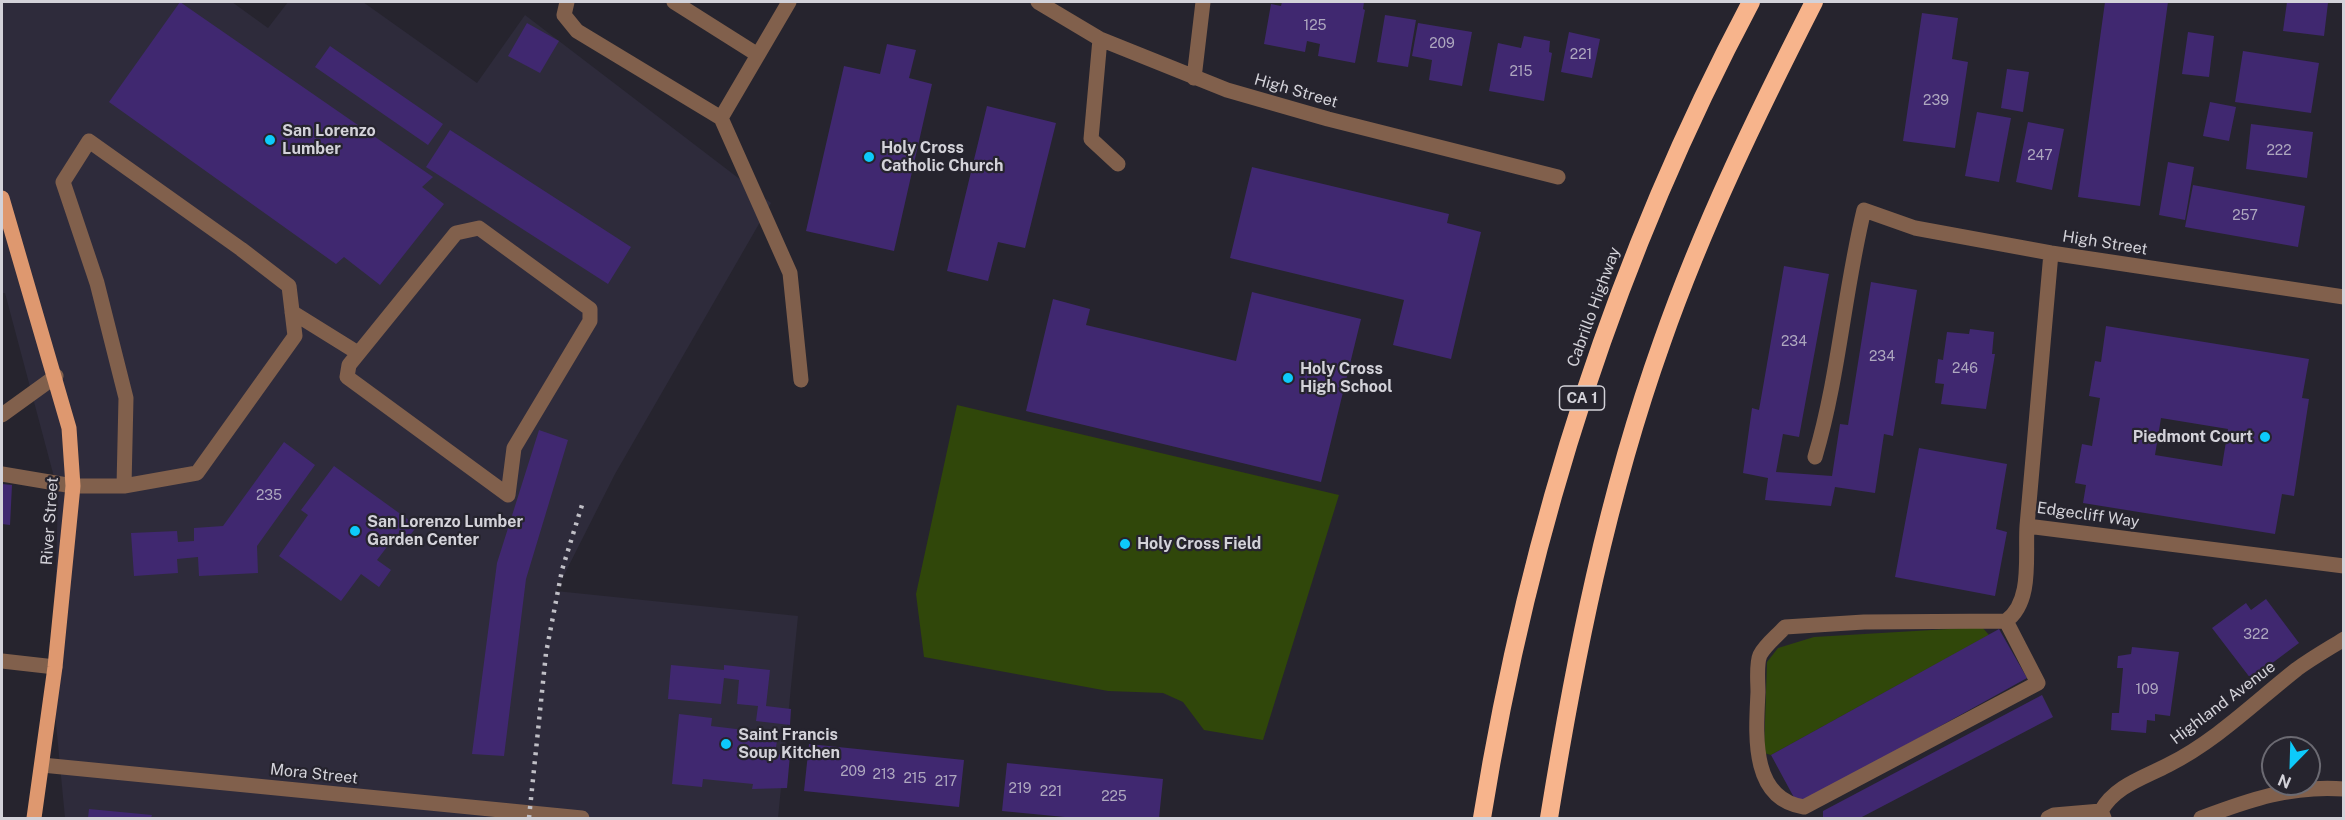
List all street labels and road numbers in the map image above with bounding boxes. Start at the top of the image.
street label: High Street [1252,70,1340,112]
street label: High Street [2061,227,2149,259]
street label: Cabrillo Highway [1563,244,1625,370]
road number: CA 1 [1560,386,1604,410]
street label: River Street [37,476,63,566]
street label: Edgecliff Way [2036,498,2140,532]
street label: Highland Avenue [2167,657,2279,749]
street label: Mora Street [269,760,359,788]

